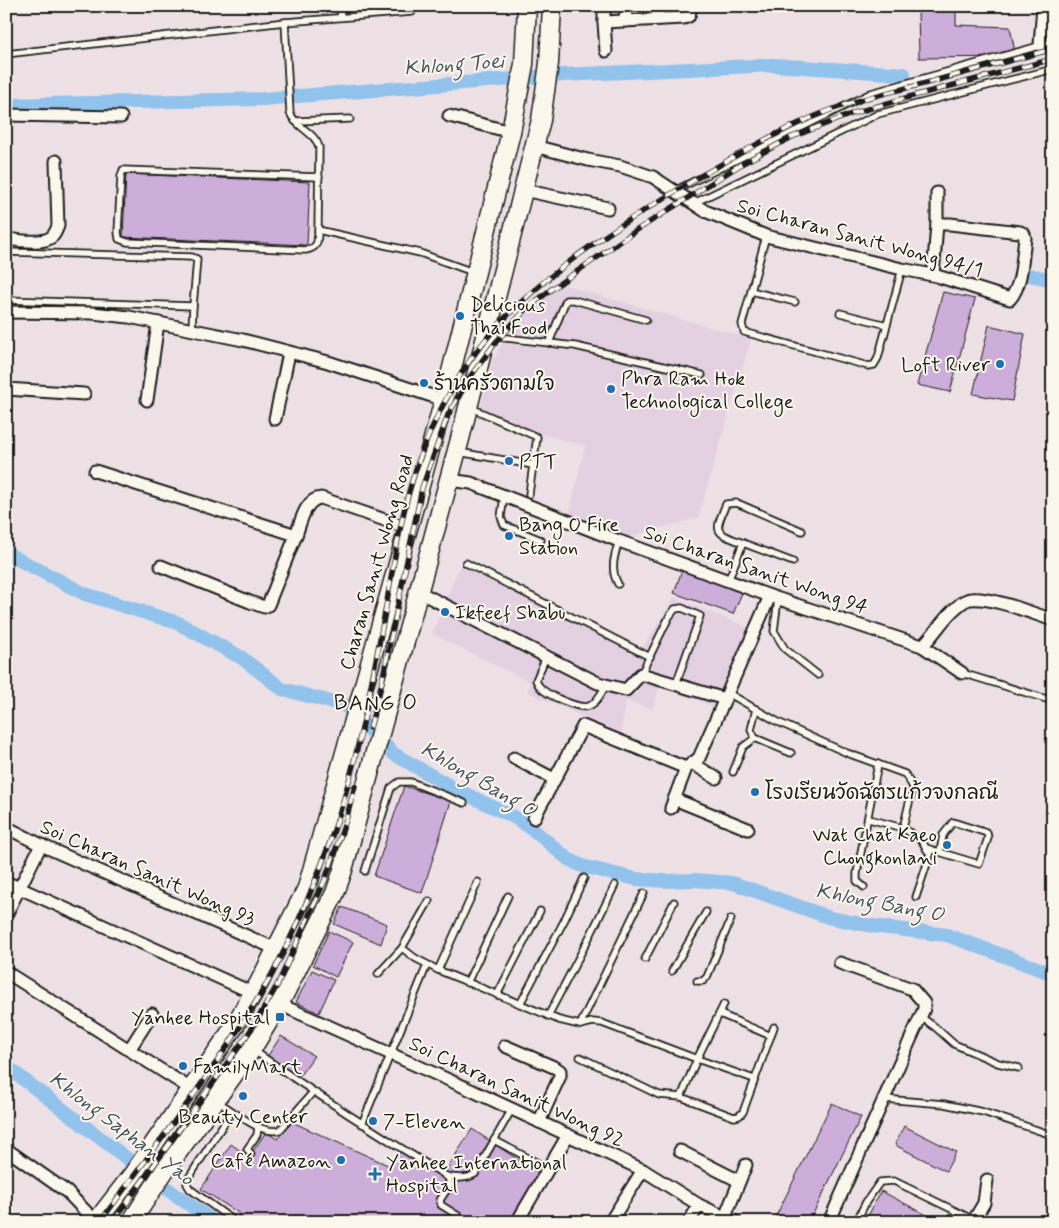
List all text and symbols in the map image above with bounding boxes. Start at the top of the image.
water label: Khlong Toei [403,47,508,84]
street label: Soi Charan Sanit Wong 94/1 [734,193,986,284]
place label: Delicious Thai Food [470,292,547,342]
marker: Delicious Thai Food [454,310,466,322]
place label: Loft River [901,352,991,379]
marker: Loft River [994,358,1006,370]
place label: Phra Ram Hok Technological College [621,366,794,417]
place label: ร้านครัวตามใจ [434,370,555,398]
marker: ร้านครัวตามใจ [418,377,430,389]
marker: Phra Ram Hok Technological College [605,383,617,395]
place label: PTT [519,449,557,476]
street label: Charan Sanit Wong Road [334,451,421,673]
marker: PTT [503,455,515,467]
place label: Bang O Fire Station [519,512,619,562]
street label: Soi Charan Sanit Wong 94 [640,519,871,622]
marker: Bang O Fire Station [503,530,515,542]
place label: Ikfeef Shabu [455,600,566,627]
marker: Ikfeef Shabu [439,606,451,618]
district label: BANG O [334,690,418,718]
water label: Khlong Bang O [414,735,543,827]
place label: โรงเรียนวัดฉัตรแก้วจงกลณี [765,779,999,807]
marker: โรงเรียนวัดฉัตรแก้วจงกลณี [749,786,761,798]
street label: Soi Charan Sanit Wong 93 [36,814,259,933]
place label: Wat Chat Kaeo Chongkonlani [813,822,937,874]
marker: Wat Chat Kaeo Chongkonlani [941,839,953,851]
water label: Khlong Bang O [813,877,947,931]
place label: Yanhee Hospital [131,1005,270,1032]
marker: Yanhee Hospital [274,1011,286,1023]
street label: Soi Charan Sanit Wong 92 [404,1031,628,1154]
place label: FamilyMart [193,1054,302,1081]
marker: FamilyMart [177,1060,189,1072]
water label: Khlong Saphan Yao [42,1065,200,1195]
marker: Beauty Center [237,1090,249,1102]
place label: Beauty Center [178,1104,308,1131]
place label: 7-Eleven [383,1109,466,1136]
marker: 7-Eleven [367,1115,379,1127]
place label: Café Amazon [210,1148,331,1175]
place label: Yanhee International Hospital [386,1150,567,1200]
marker: Café Amazon [335,1154,347,1166]
marker: Yanhee International Hospital [368,1167,382,1181]

